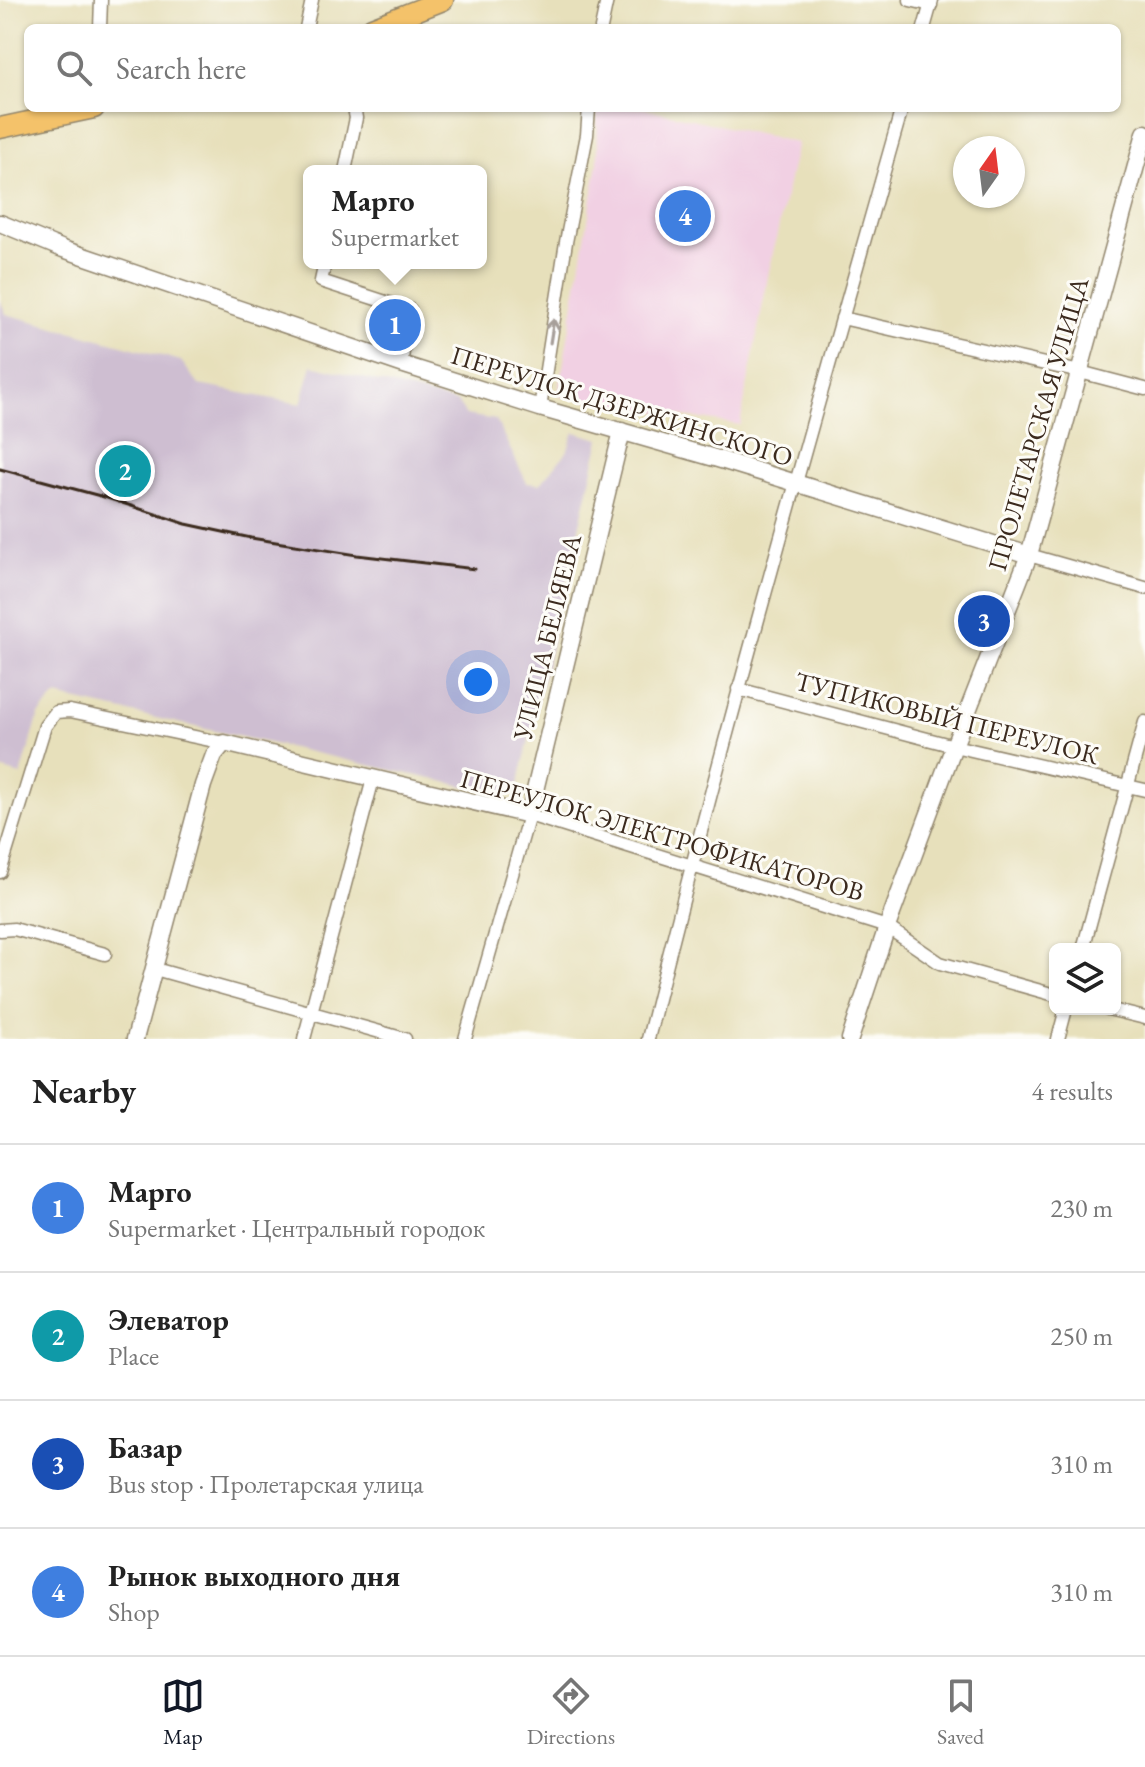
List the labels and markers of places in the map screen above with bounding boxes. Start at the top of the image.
pin: 4 [659,186,711,246]
pin: 1 [369,295,421,355]
pin: 2 [99,441,151,501]
pin: 3 [958,591,1010,651]

